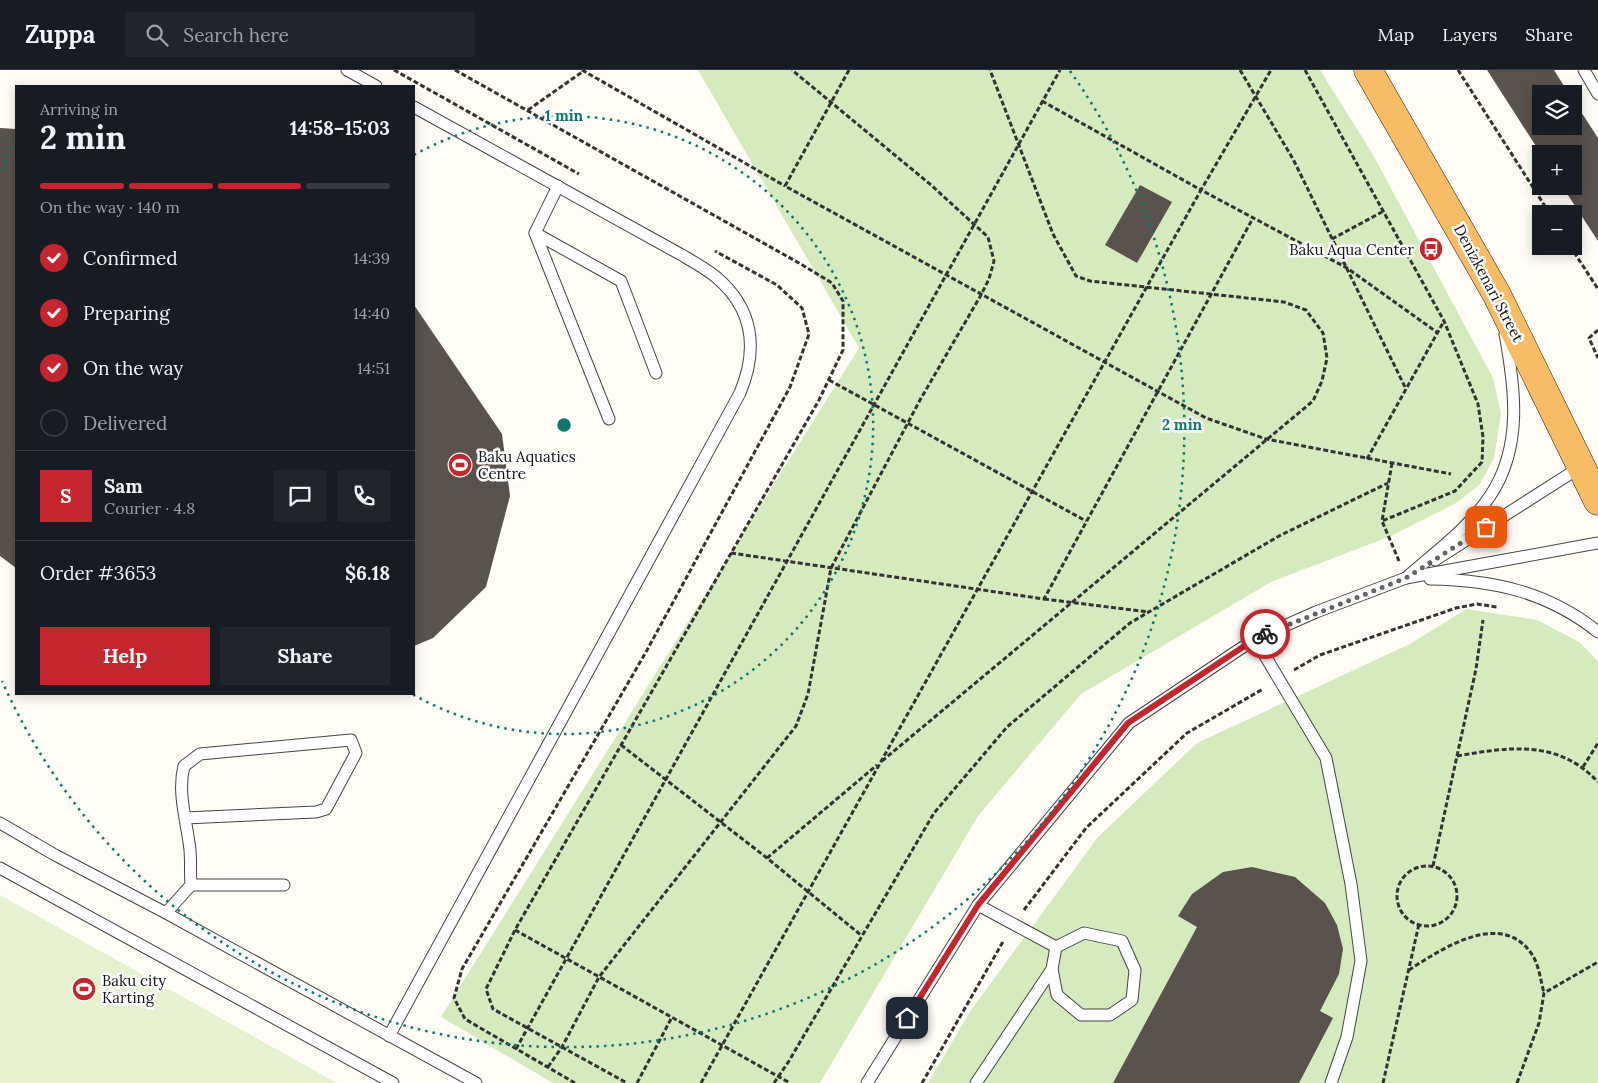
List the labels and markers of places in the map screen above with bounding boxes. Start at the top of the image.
bus stop icon: Baku Aqua Center [1418,236,1444,262]
place label: Baku Aqua Center [1289,240,1414,259]
centre of rings [555,416,573,434]
place label: Baku Aquatics Centre [478,447,576,483]
sports icon: Baku Aquatics Centre [447,452,473,478]
pin [1465,506,1507,548]
place label: Baku city Karting [102,971,166,1007]
sports icon: Baku city Karting [71,976,97,1002]
pin [886,997,928,1039]

